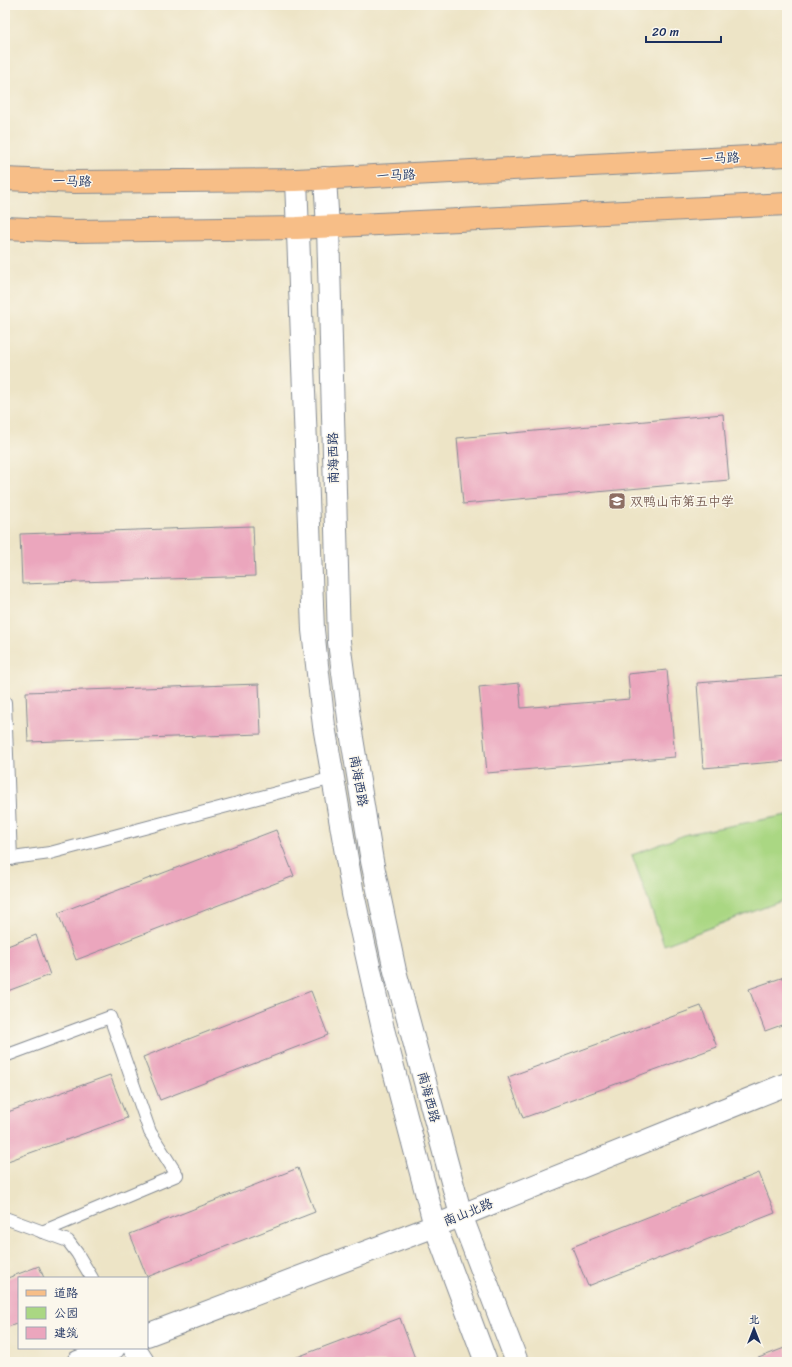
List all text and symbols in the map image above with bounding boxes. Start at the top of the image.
scale bar [646,18,721,44]
text: 20 m [652,21,679,43]
street label: 一马路 [700,145,740,171]
street label: 一马路 [376,162,416,188]
street label: 一马路 [52,169,92,193]
street label: 南海西路 [321,432,345,484]
place label: 双鸭山市第五中学 [630,490,734,513]
school or university icon: 双鸭山市第五中学 [607,491,627,511]
street label: 南海西路 [343,753,375,809]
street label: 南海西路 [411,1069,447,1125]
street label: 南山北路 [440,1192,496,1232]
legend [18,1277,148,1349]
text: 道路 [54,1282,78,1304]
text: 公园 [54,1302,78,1324]
north arrow [734,1309,774,1349]
text: 北 [749,1310,760,1329]
text: 建筑 [54,1322,78,1344]

